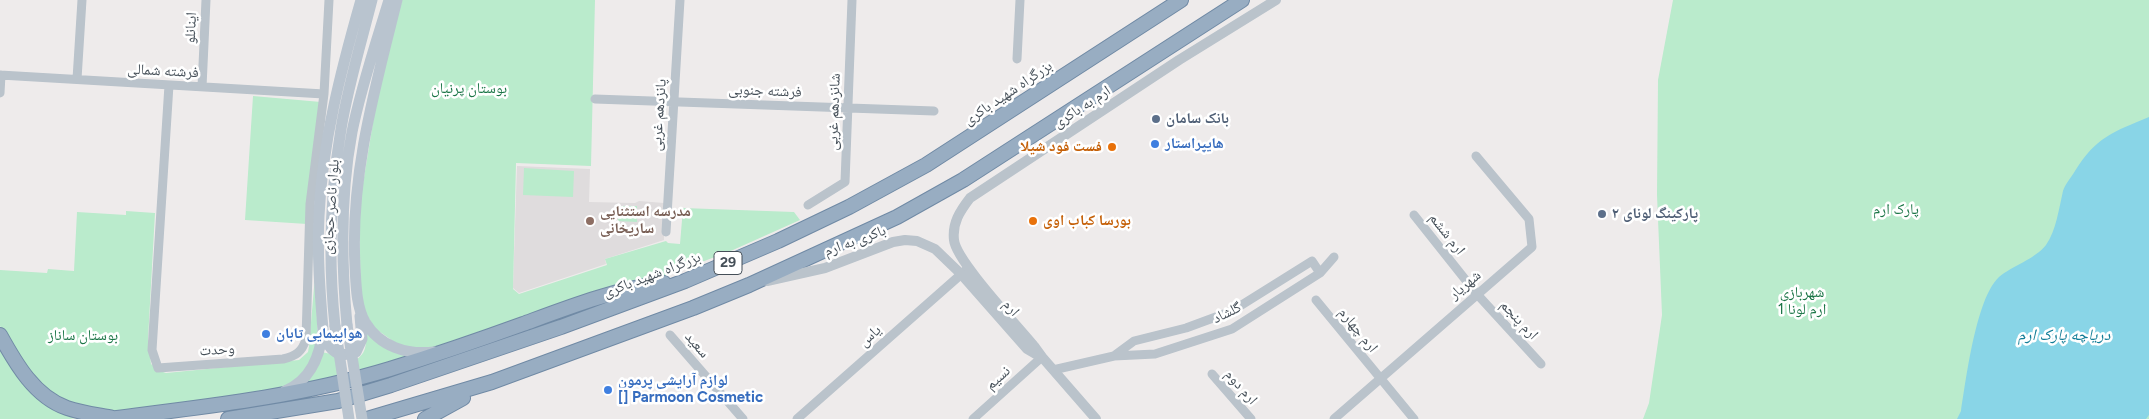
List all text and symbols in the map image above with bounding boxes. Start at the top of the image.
street label: اینانلو [181,12,201,44]
street label: بزرگراه شهید باکری [960,57,1056,129]
street label: فرشته شمالی [127,60,199,82]
street label: شانزدهم غربی [824,73,844,151]
street label: پانزدهم غربی [647,78,671,152]
park label: بوستان پرنیان [431,80,507,98]
street label: فرشته جنوبی [728,81,802,101]
street label: ارم به باکری [1050,82,1114,132]
place label: بانک سامان [1166,110,1229,128]
marker: بانک سامان [1150,113,1162,125]
place label: هایپراستار [1165,135,1224,153]
place label: فست فود شیلا [1020,138,1102,156]
marker: هایپراستار [1149,138,1161,150]
marker: فست فود شیلا [1106,141,1118,153]
street label: بلوار ناصر حجازی [319,159,343,255]
park label: پارک ارم [1873,201,1919,219]
place label: مدرسه استثنایی ساریخانی [600,203,691,238]
place label: پارکینگ لونای ۲ [1612,205,1698,223]
marker: پارکینگ لونای ۲ [1596,208,1608,220]
street label: ارم ششم [1425,209,1469,259]
place label: بورسا کباب اوی [1043,212,1131,230]
marker: مدرسه استثنایی ساریخانی [584,215,596,227]
marker: بورسا کباب اوی [1027,215,1039,227]
street label: باکری به ارم [822,222,888,260]
street label: بزرگراه شهید باکری [601,248,703,302]
road number: 29 [714,252,742,274]
street label: شهریار [1445,266,1485,304]
park label: شهربازی ارم لونا 1 [1778,284,1826,319]
street label: ارم [999,296,1023,320]
street label: ارم پنجم [1496,296,1542,344]
street label: گلشاد [1210,298,1244,328]
street label: ارم چهارم [1334,304,1382,356]
street label: یاس [855,321,885,351]
place label: هواپیمایی تابان [276,325,362,343]
water label: دریاچه پارک ارم [2018,325,2110,345]
park label: بوستان ساناز [48,327,118,345]
marker: هواپیمایی تابان [260,328,272,340]
street label: سعید [681,328,713,362]
street label: وحدت [199,340,235,360]
street label: نسیم [982,362,1014,394]
street label: ارم دوم [1221,366,1261,408]
place label: لوازم آرایشی پرمون [] Parmoon Cosmetic [618,372,763,407]
marker: لوازم آرایشی پرمون [] Parmoon Cosmetic [602,384,614,396]

